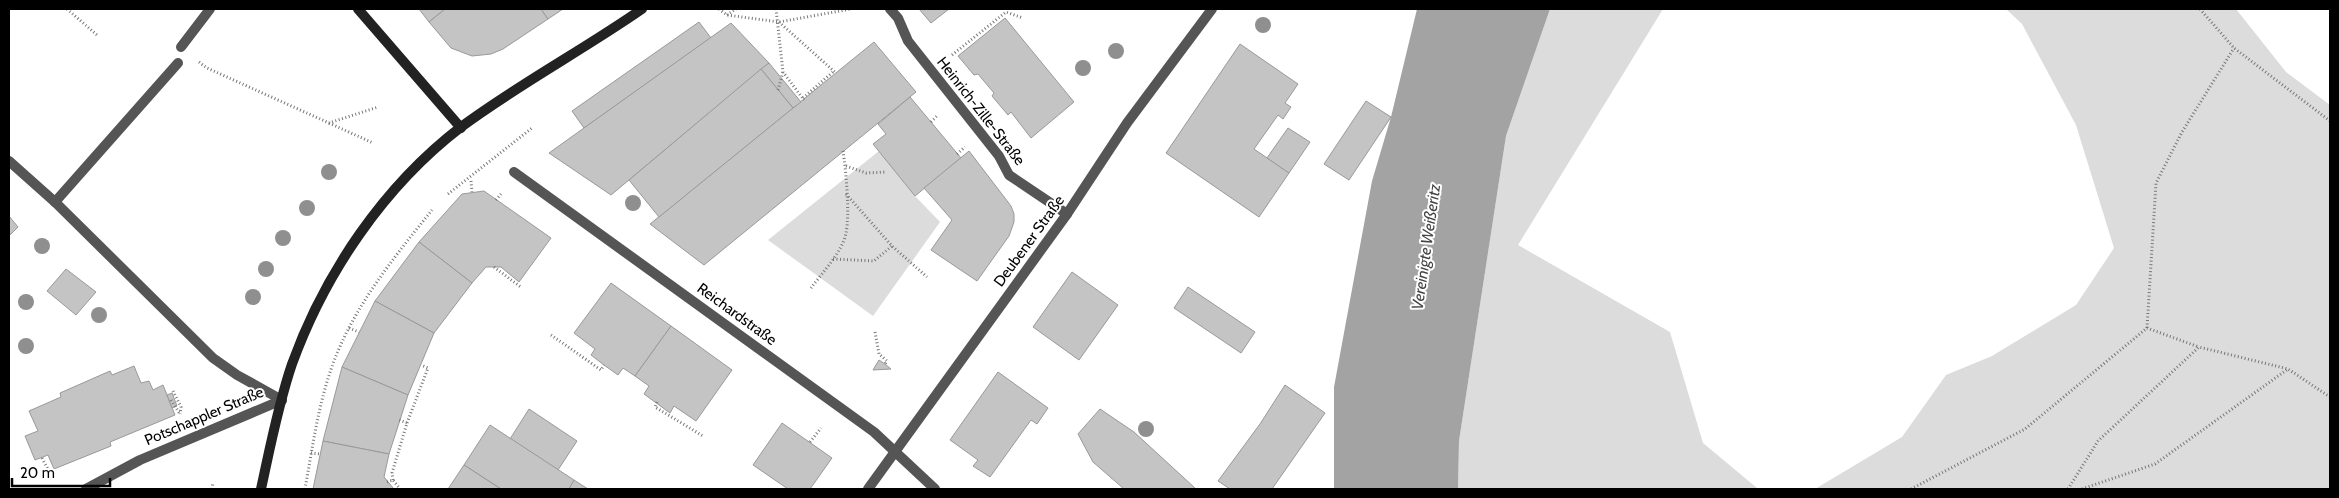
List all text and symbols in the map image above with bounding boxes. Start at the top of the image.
street label: Heinrich-Zille-Straße [933,53,1029,169]
water label: Vereinigte Weißeritz [1408,182,1444,311]
street label: Deubener Straße [990,192,1068,290]
street label: Reichardstraße [694,279,781,349]
street label: Potschappler Straße [142,383,267,449]
scale bar [12,456,110,488]
text: 20 m [20,464,55,482]

